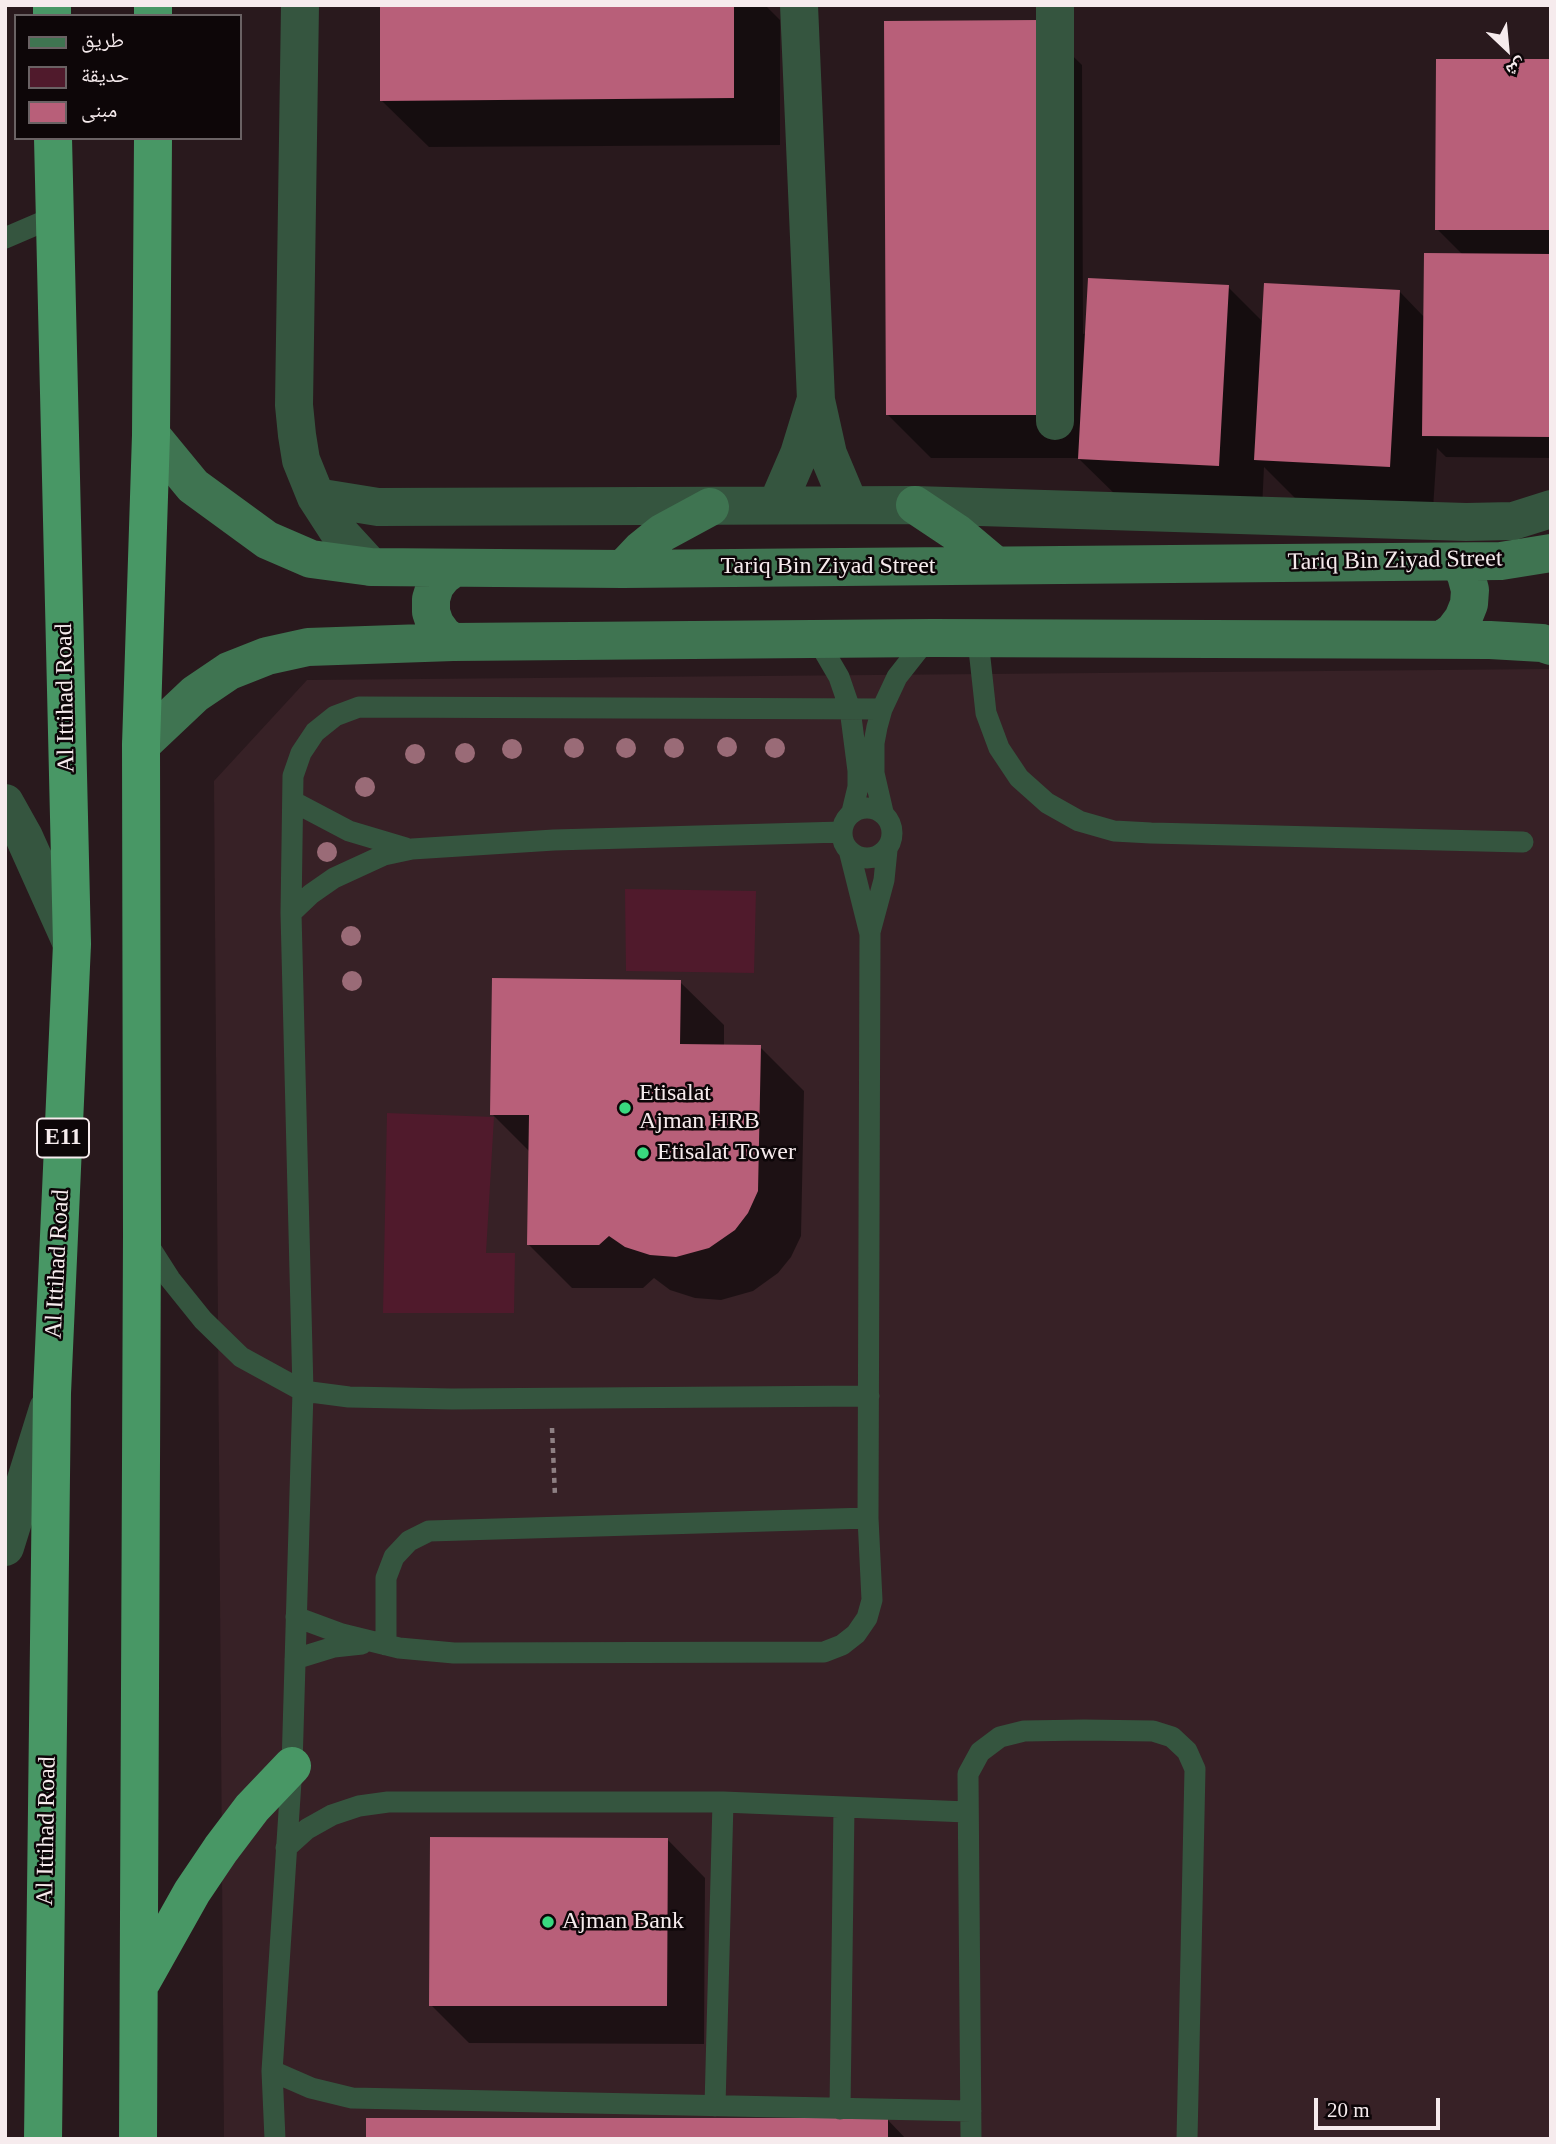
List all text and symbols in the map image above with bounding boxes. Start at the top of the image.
legend [14,14,242,140]
north arrow [1472,14,1542,84]
text: طريق [81,28,124,52]
text: ش [1503,54,1530,82]
text: حديقة [81,63,129,87]
text: مبنى [81,98,117,122]
street label: Tariq Bin Ziyad Street [1287,545,1503,577]
street label: Tariq Bin Ziyad Street [721,553,935,581]
street label: Al Ittihad Road [50,623,82,773]
place label: Etisalat Ajman HRB [639,1080,760,1136]
marker: Etisalat Ajman HRB [617,1100,633,1116]
road number: E11 [37,1119,89,1158]
place label: Etisalat Tower [657,1139,796,1167]
marker: Etisalat Tower [635,1145,651,1161]
street label: Al Ittihad Road [40,1189,76,1339]
street label: Al Ittihad Road [31,1756,63,1906]
place label: Ajman Bank [562,1908,684,1936]
marker: Ajman Bank [540,1914,556,1930]
scale bar [1318,2084,1444,2128]
text: 20 m [1327,2098,1370,2122]

